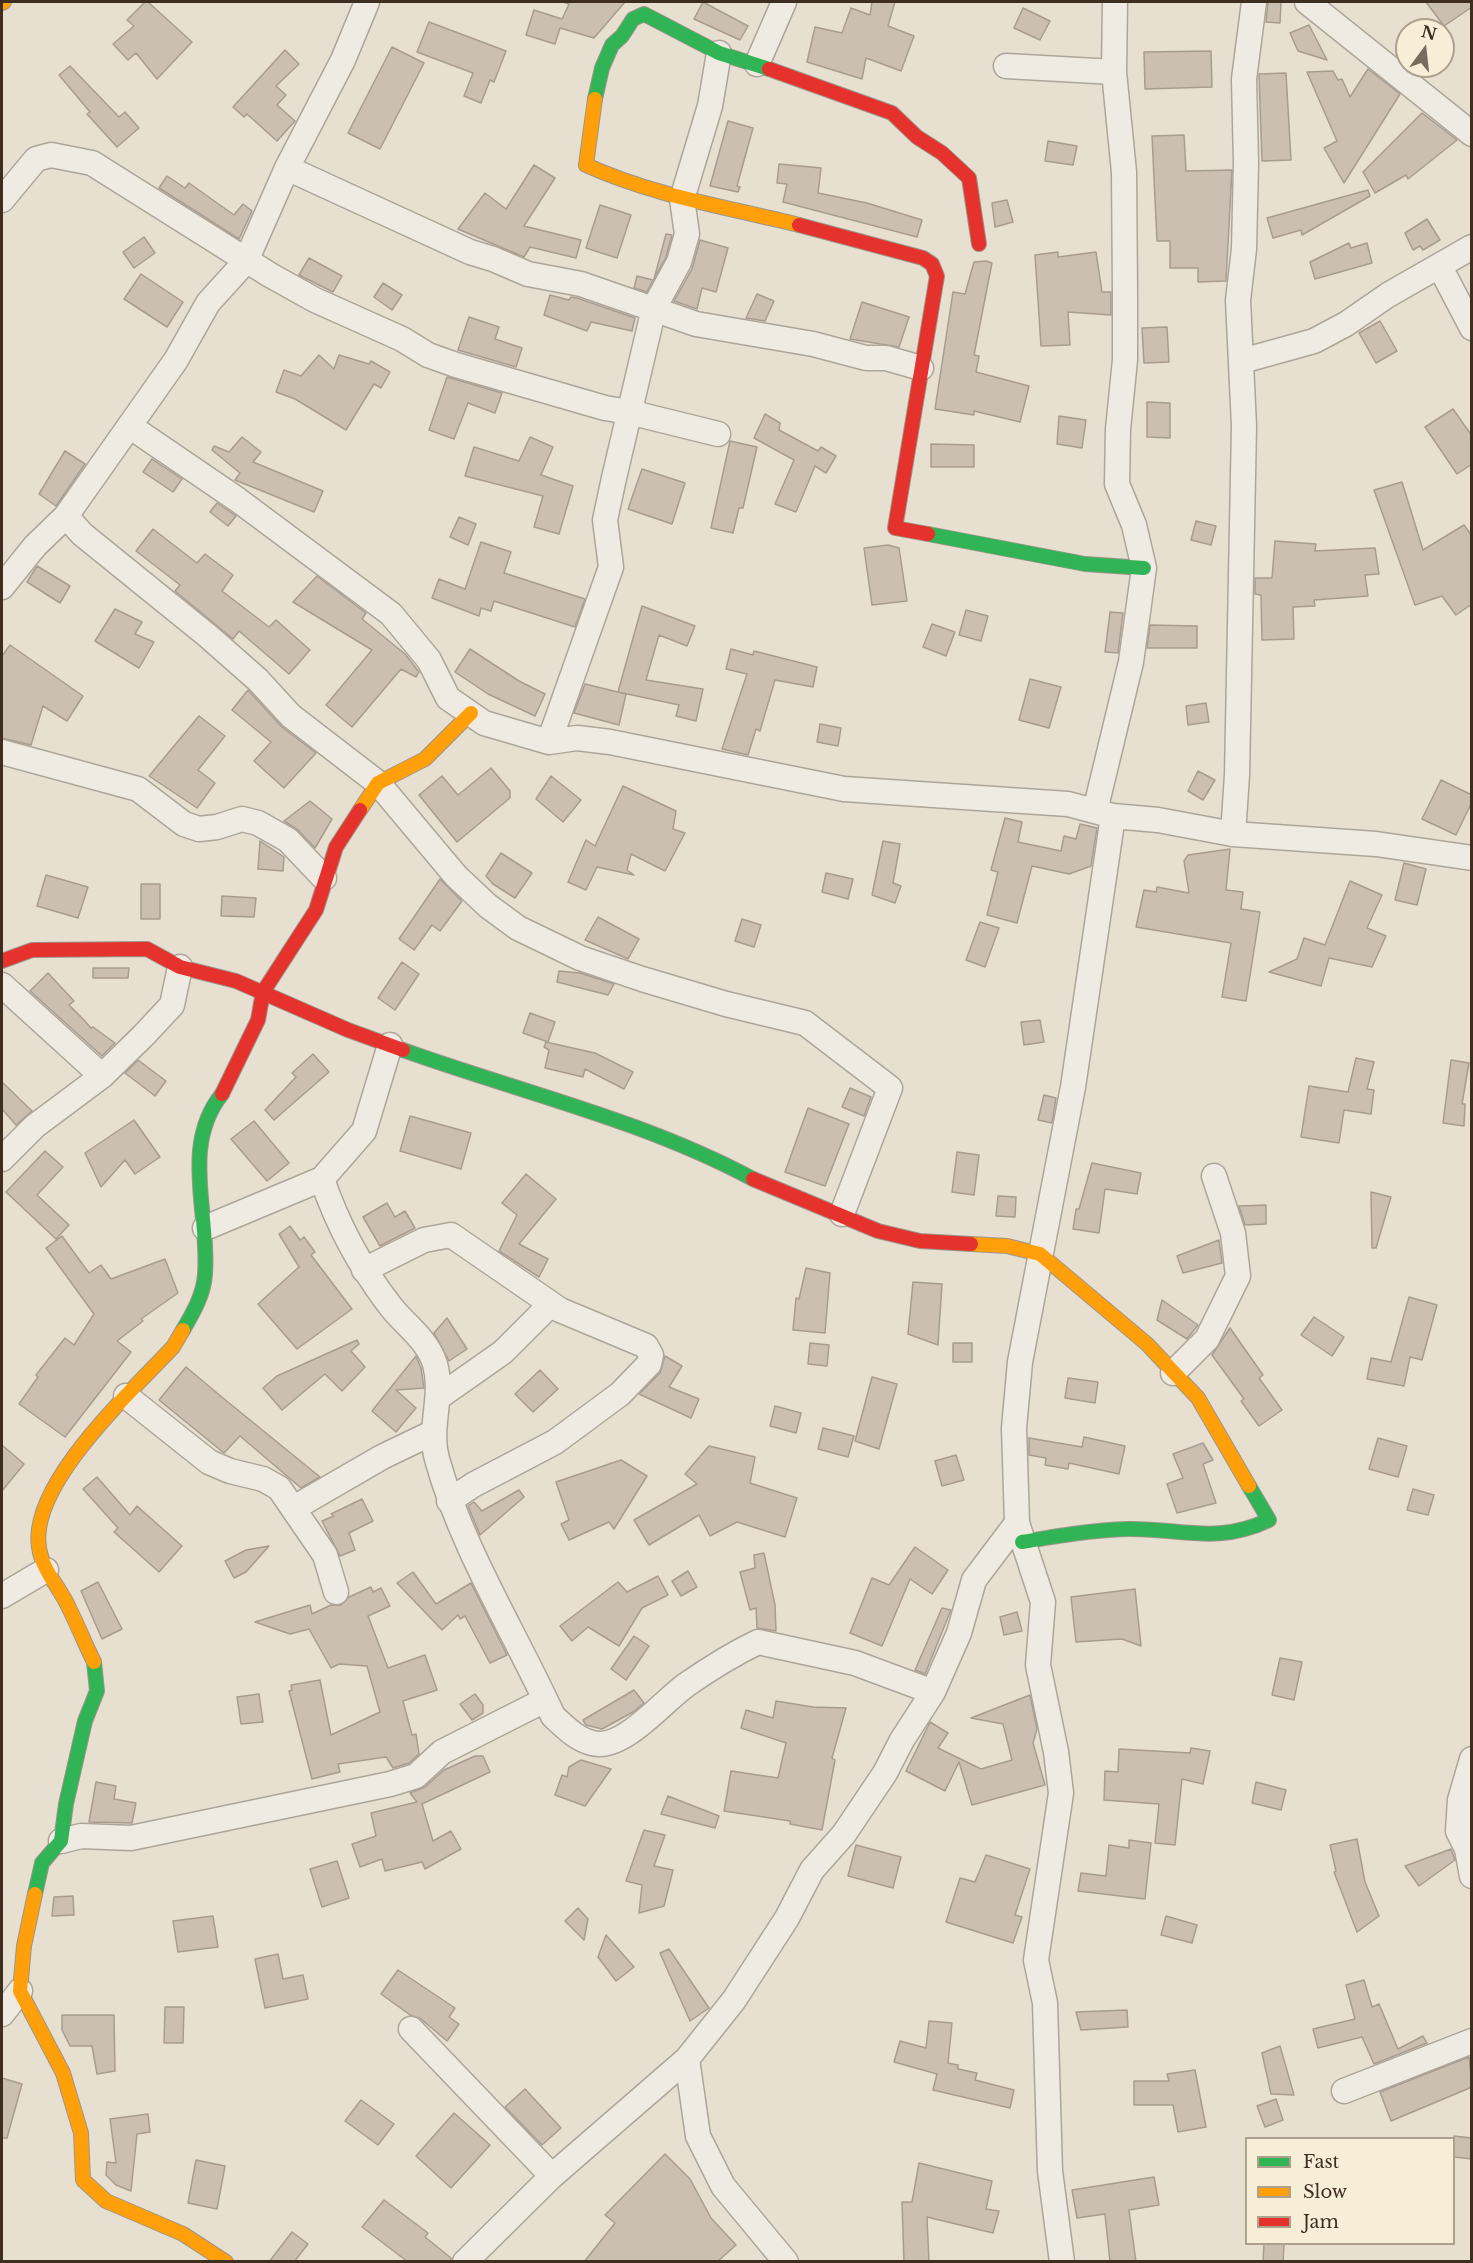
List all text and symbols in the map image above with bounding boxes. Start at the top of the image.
north arrow [1395,18,1455,78]
text: N [1419,21,1439,44]
legend [1245,2137,1455,2245]
text: Fast [1303,2151,1339,2173]
text: Slow [1303,2181,1347,2203]
text: Jam [1303,2211,1339,2233]

